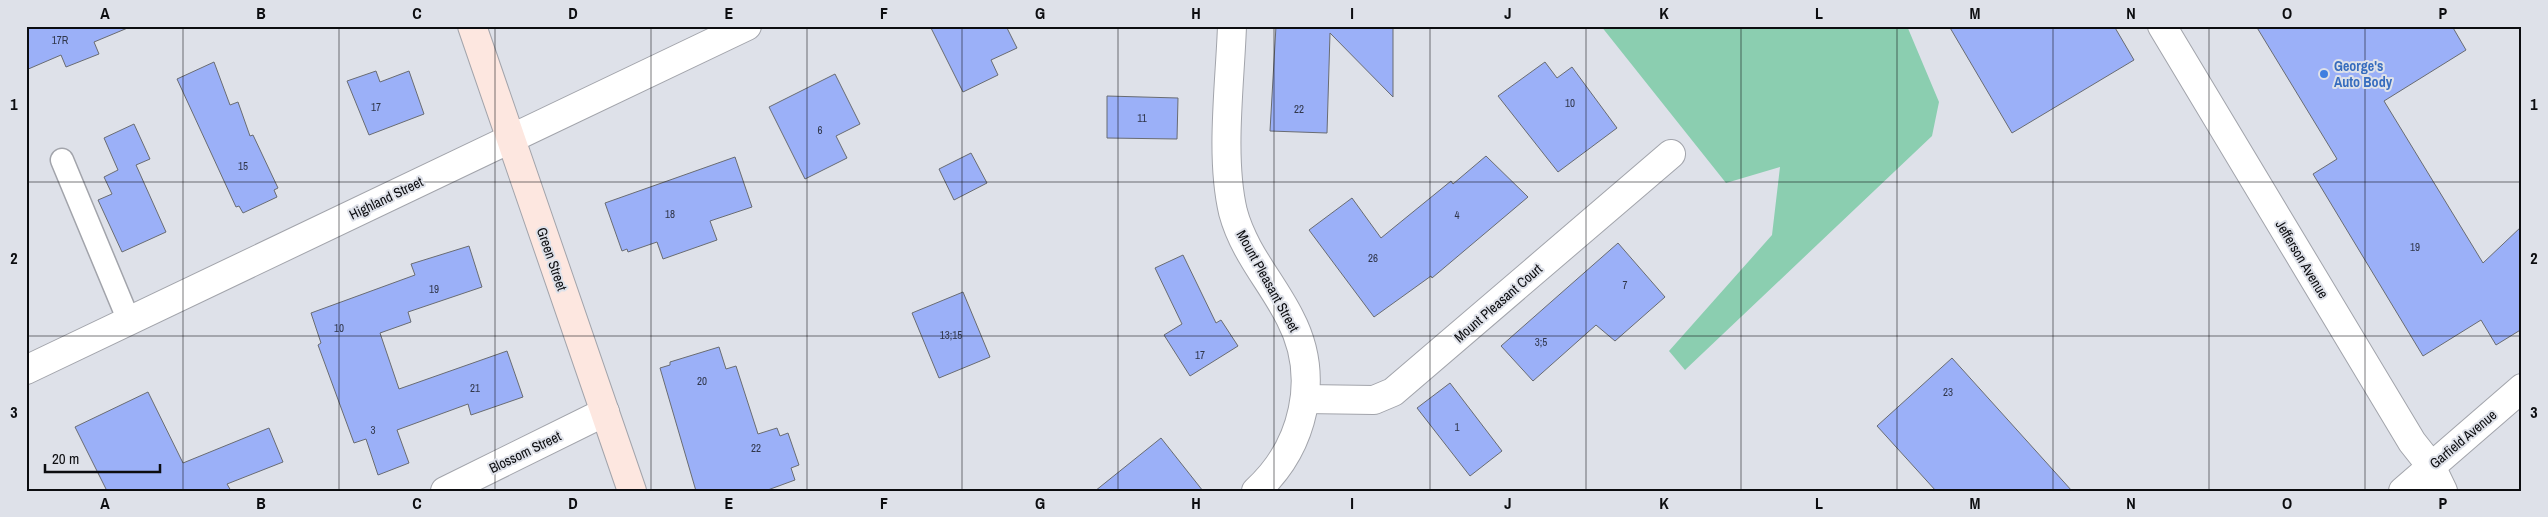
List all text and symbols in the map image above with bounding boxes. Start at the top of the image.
text: A [100,2,110,24]
text: B [256,2,266,24]
text: C [412,2,422,24]
text: D [568,2,578,24]
text: E [725,2,734,24]
text: F [880,2,888,24]
text: G [1035,2,1045,24]
text: H [1191,2,1201,24]
text: I [1350,2,1354,24]
text: J [1504,2,1512,24]
text: K [1659,2,1669,24]
text: L [1815,2,1823,24]
text: M [1970,2,1981,24]
text: N [2126,2,2136,24]
text: O [2282,2,2292,24]
text: P [2439,2,2448,24]
house number: 17R [52,33,69,47]
place label: George's Auto Body [2334,57,2393,91]
marker: George's Auto Body [2318,68,2330,80]
text: 1 [10,93,18,115]
text: 1 [2530,93,2538,115]
house number: 10 [1565,96,1575,110]
house number: 17 [371,100,381,114]
house number: 22 [1294,102,1304,116]
house number: 11 [1137,111,1147,125]
house number: 6 [817,123,823,137]
house number: 15 [238,159,248,173]
street label: Highland Street [346,172,426,224]
house number: 18 [665,207,675,221]
house number: 4 [1454,208,1460,222]
street label: Jefferson Avenue [2272,217,2332,301]
street label: Green Street [533,225,571,293]
street label: Mount Pleasant Street [1233,227,1303,335]
house number: 19 [2410,240,2420,254]
text: 2 [10,247,18,269]
text: 2 [2530,247,2538,269]
house number: 26 [1368,251,1378,265]
street label: Mount Pleasant Court [1450,260,1546,346]
house number: 7 [1622,278,1628,292]
house number: 19 [429,282,439,296]
house number: 10 [334,321,344,335]
house number: 13;15 [940,328,962,342]
house number: 3;5 [1535,335,1547,349]
house number: 17 [1195,348,1205,362]
house number: 20 [697,374,707,388]
house number: 21 [470,381,480,395]
house number: 23 [1943,385,1953,399]
text: 3 [10,401,18,423]
text: 3 [2530,401,2538,423]
street label: Garfield Avenue [2426,406,2500,472]
house number: 1 [1454,420,1460,434]
house number: 3 [370,423,376,437]
street label: Blossom Street [486,427,564,477]
house number: 22 [751,441,761,455]
scale bar [45,442,160,474]
text: 20 m [52,448,79,469]
text: A [100,492,110,514]
text: B [256,492,266,514]
text: C [412,492,422,514]
text: D [568,492,578,514]
text: E [725,492,734,514]
text: F [880,492,888,514]
text: G [1035,492,1045,514]
text: H [1191,492,1201,514]
text: I [1350,492,1354,514]
text: J [1504,492,1512,514]
text: K [1659,492,1669,514]
text: L [1815,492,1823,514]
text: M [1970,492,1981,514]
text: N [2126,492,2136,514]
text: O [2282,492,2292,514]
text: P [2439,492,2448,514]

